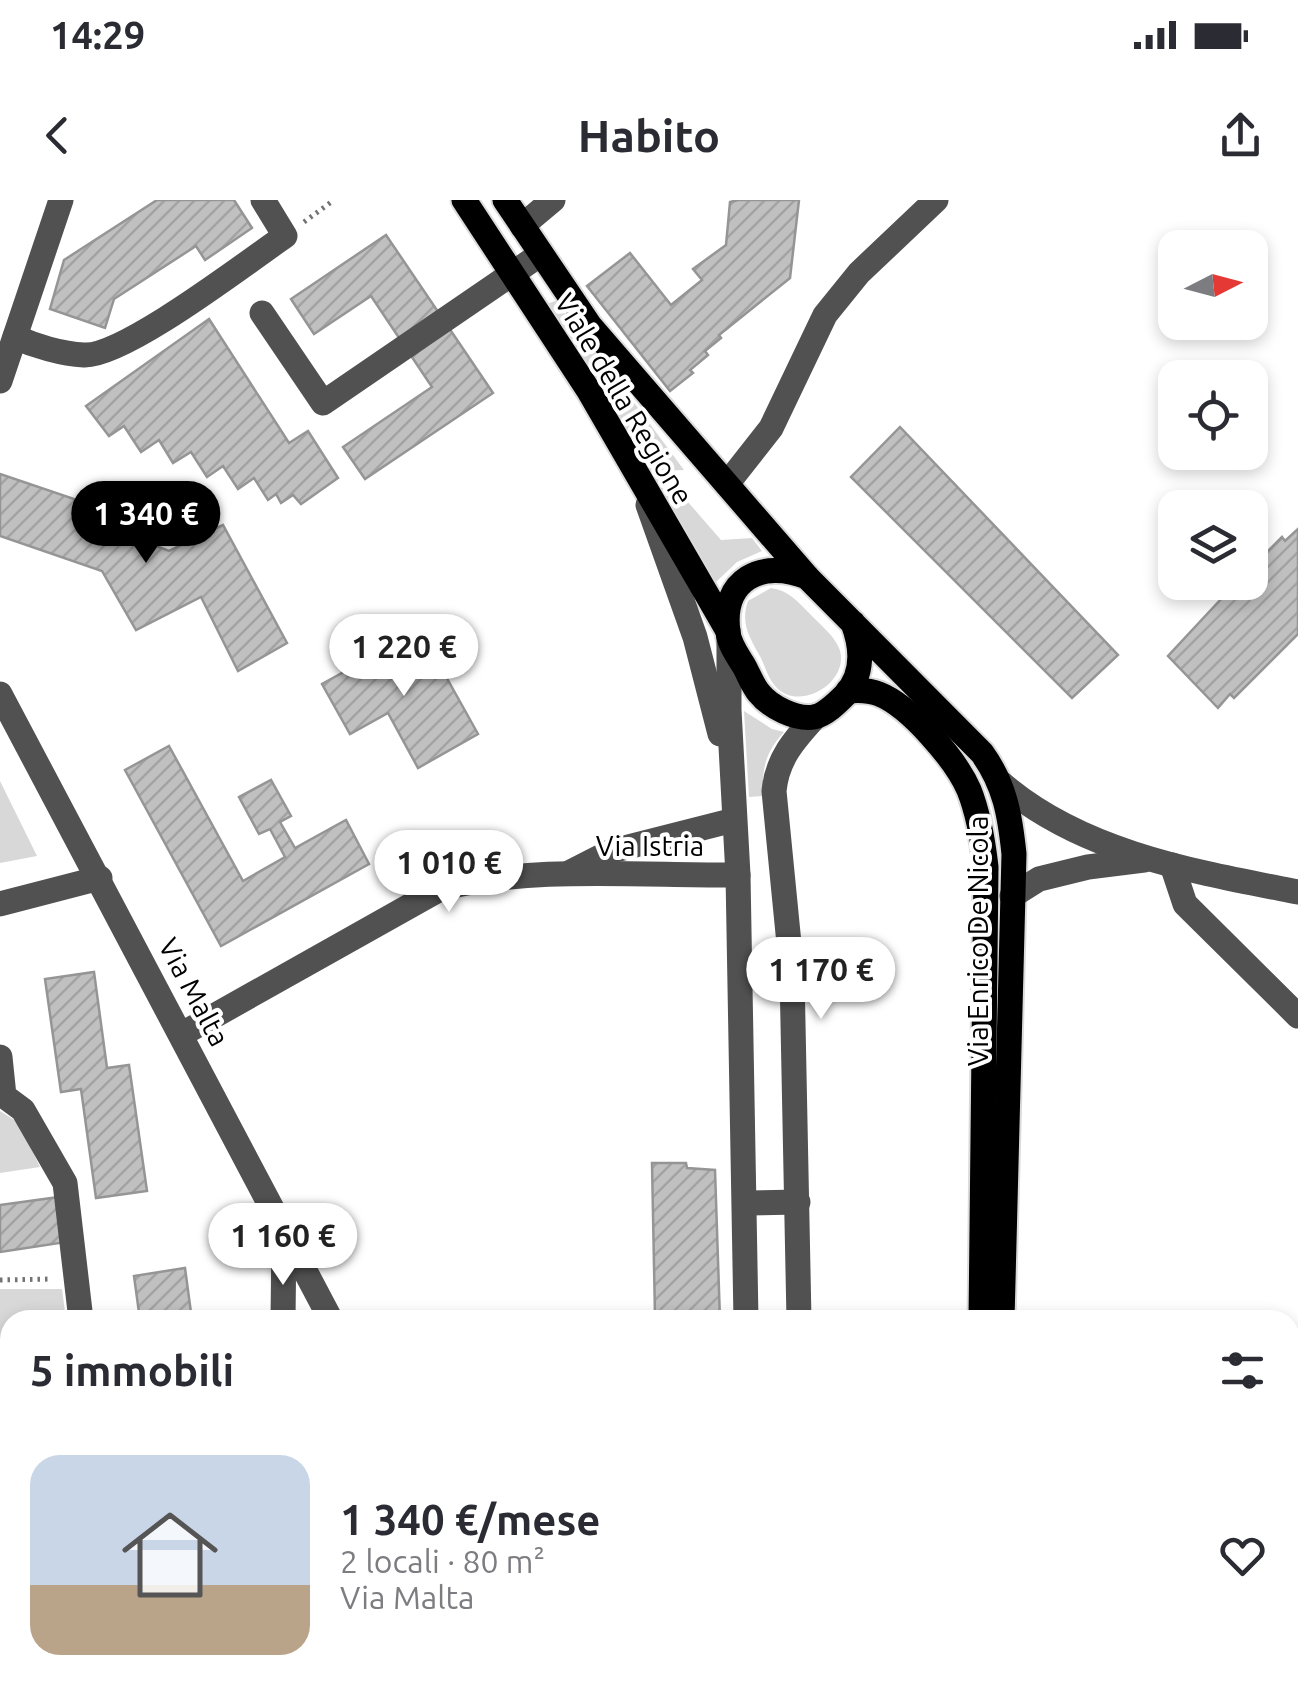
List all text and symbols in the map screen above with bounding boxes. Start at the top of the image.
text: 14:29 [50,14,145,56]
icon: back [30,108,85,163]
icon: share [1213,108,1268,163]
text: Habito [578,110,720,161]
north arrow [1158,230,1268,340]
map controls [1158,230,1268,600]
street label: Viale della Regione [549,288,700,510]
button: locate [1158,360,1268,470]
pin: 1 340 € [54,481,238,566]
button: layers [1158,490,1268,600]
text: 1 340 € [93,495,199,531]
pin: 1 220 € [312,614,496,699]
text: 1 220 € [351,628,457,664]
street label: Via Enrico De Nicola [962,816,993,1066]
pin: 1 010 € [357,830,541,915]
street label: Via Istria [596,830,704,861]
text: 1 010 € [396,844,502,880]
street label: Via Malta [153,933,236,1051]
pin: 1 170 € [729,937,913,1022]
text: 1 170 € [768,951,874,987]
pin: 1 160 € [191,1203,375,1288]
text: 1 160 € [230,1217,336,1253]
icon: filters [1215,1343,1270,1398]
text: 5 immobili [30,1347,234,1394]
icon: home [110,1495,230,1615]
text: 1 340 €/mese [340,1496,600,1543]
icon: heart [1215,1528,1270,1583]
text: 2 locali · 80 m² [340,1543,545,1579]
text: Via Malta [340,1579,475,1615]

